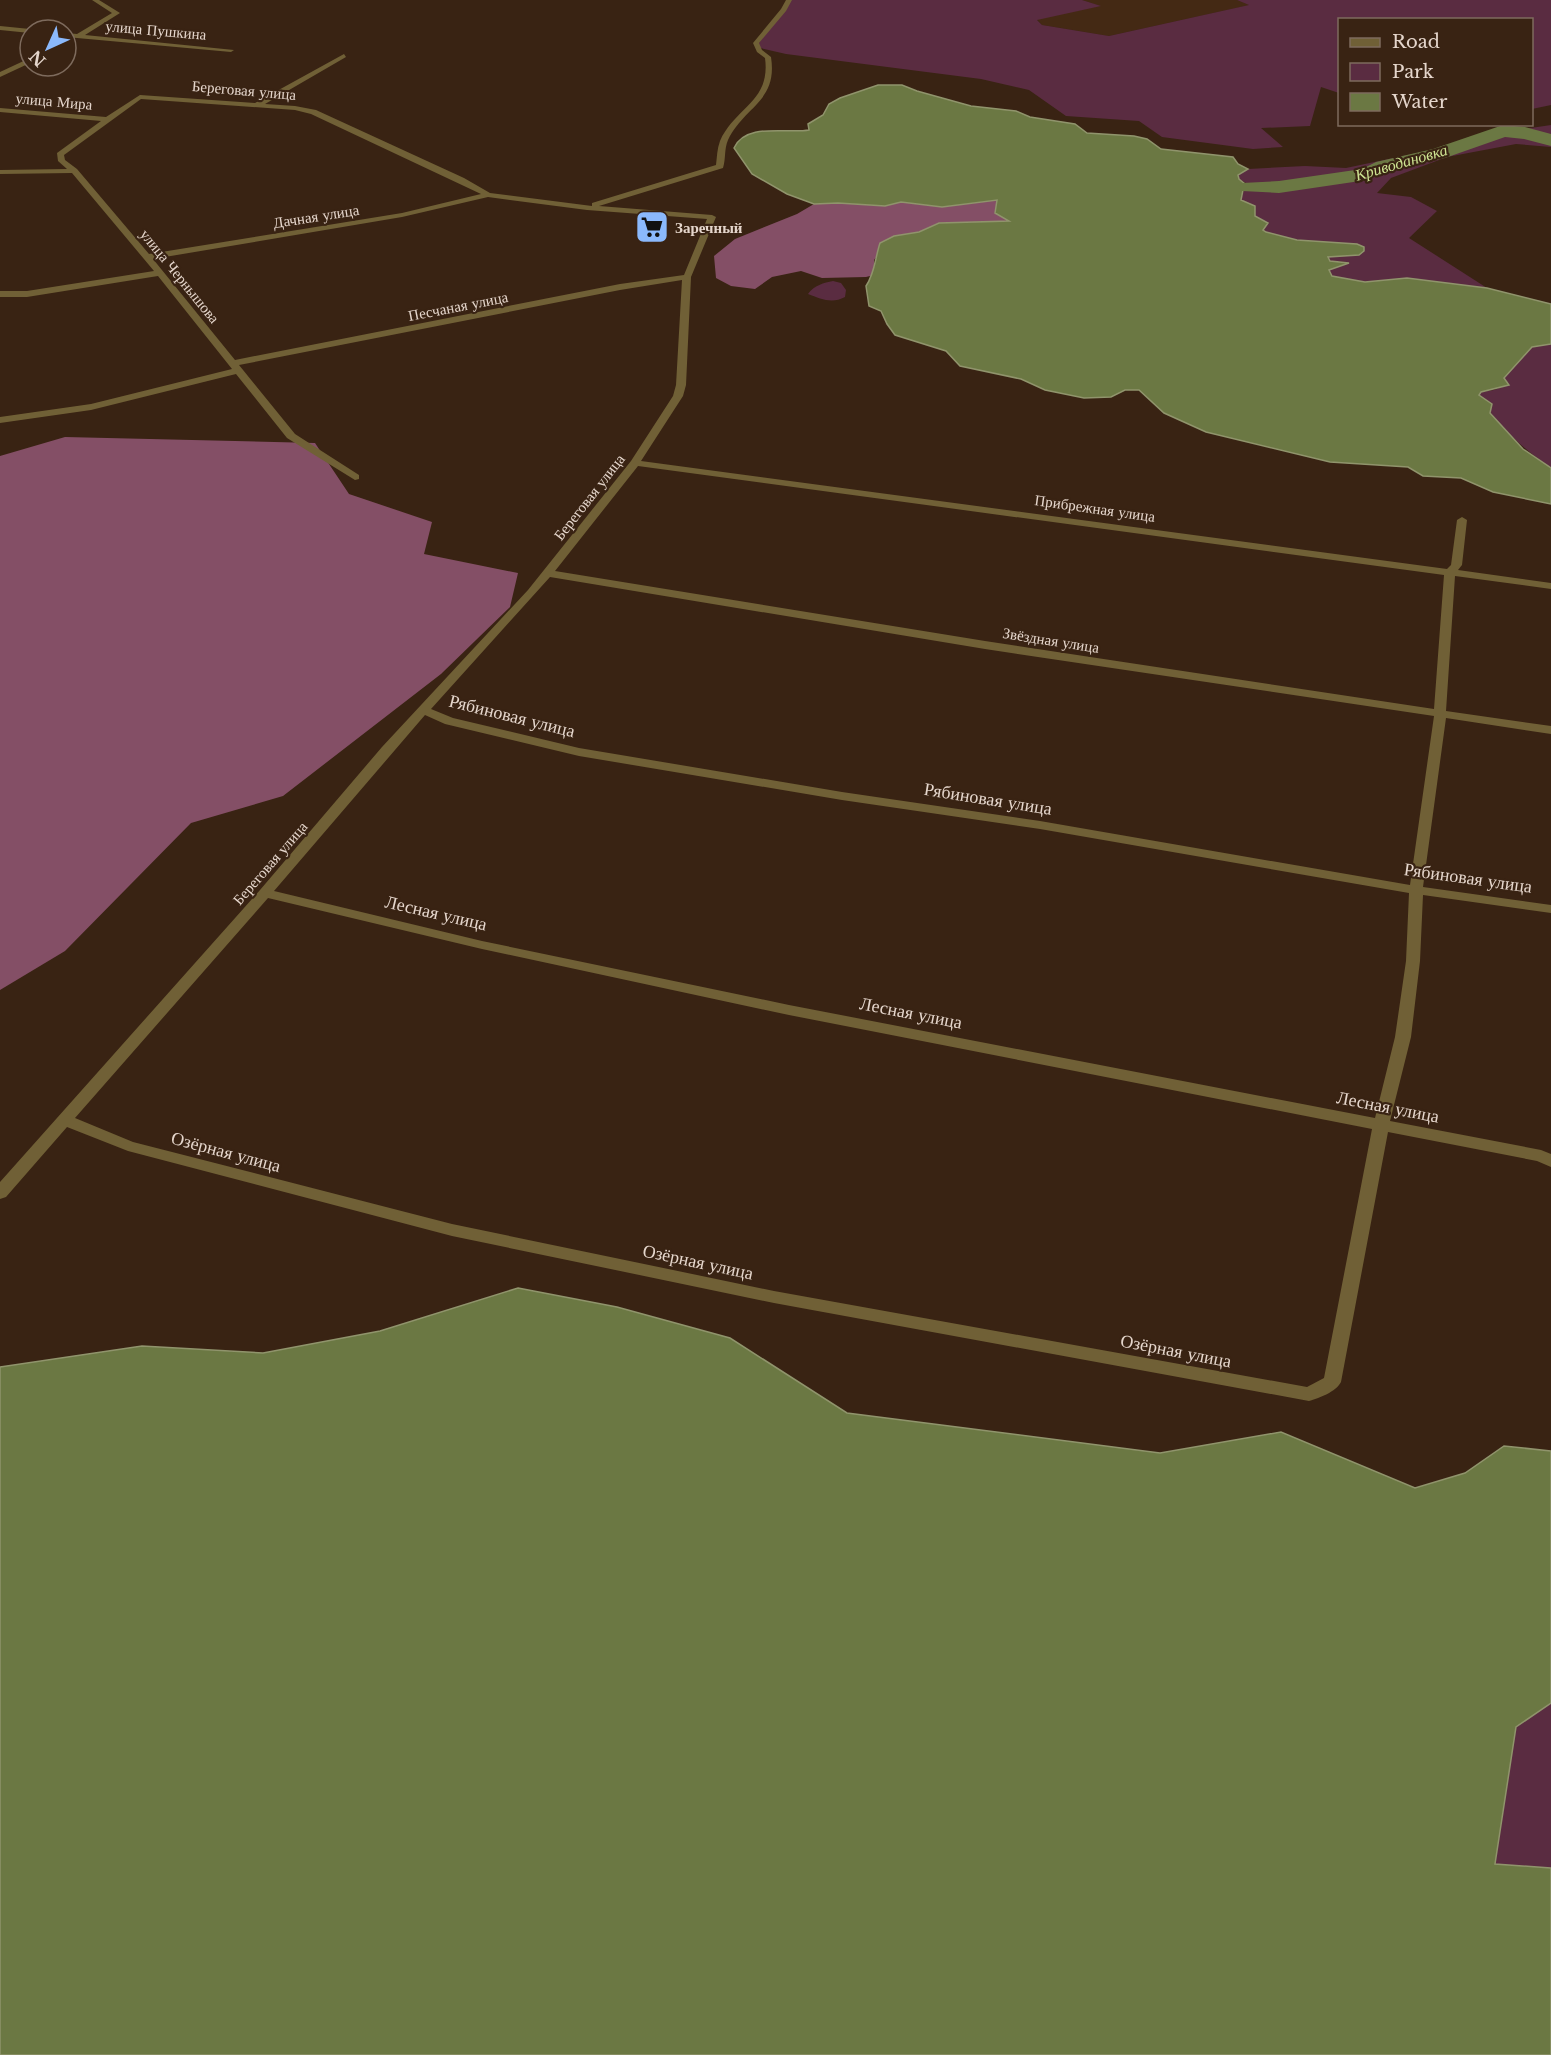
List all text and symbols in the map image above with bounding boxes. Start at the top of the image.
street label: улица Пушкина [105,16,208,44]
north arrow [18,18,78,78]
legend [1338,18,1533,126]
text: Road [1392,31,1440,53]
text: N [25,46,50,71]
text: Park [1392,61,1434,83]
street label: Береговая улица [191,76,297,104]
street label: улица Мира [15,88,93,114]
text: Water [1391,91,1448,113]
water label: Криводановка [1352,139,1450,185]
street label: Дачная улица [272,200,361,232]
supermarket icon: Заречный [634,209,670,245]
place label: Заречный [675,218,743,237]
street label: улица Чернышова [136,225,224,327]
street label: Песчаная улица [406,287,510,325]
street label: Береговая улица [549,450,629,544]
street label: Прибрежная улица [1034,490,1157,526]
street label: Звёздная улица [1001,623,1101,657]
street label: Рябиновая улица [447,690,577,742]
street label: Рябиновая улица [922,778,1054,820]
street label: Береговая улица [229,817,312,909]
street label: Рябиновая улица [1403,858,1533,898]
street label: Лесная улица [383,891,489,935]
street label: Лесная улица [858,992,964,1034]
street label: Лесная улица [1335,1086,1441,1128]
street label: Озёрная улица [169,1127,283,1177]
street label: Озёрная улица [641,1240,755,1284]
street label: Озёрная улица [1119,1329,1233,1373]

